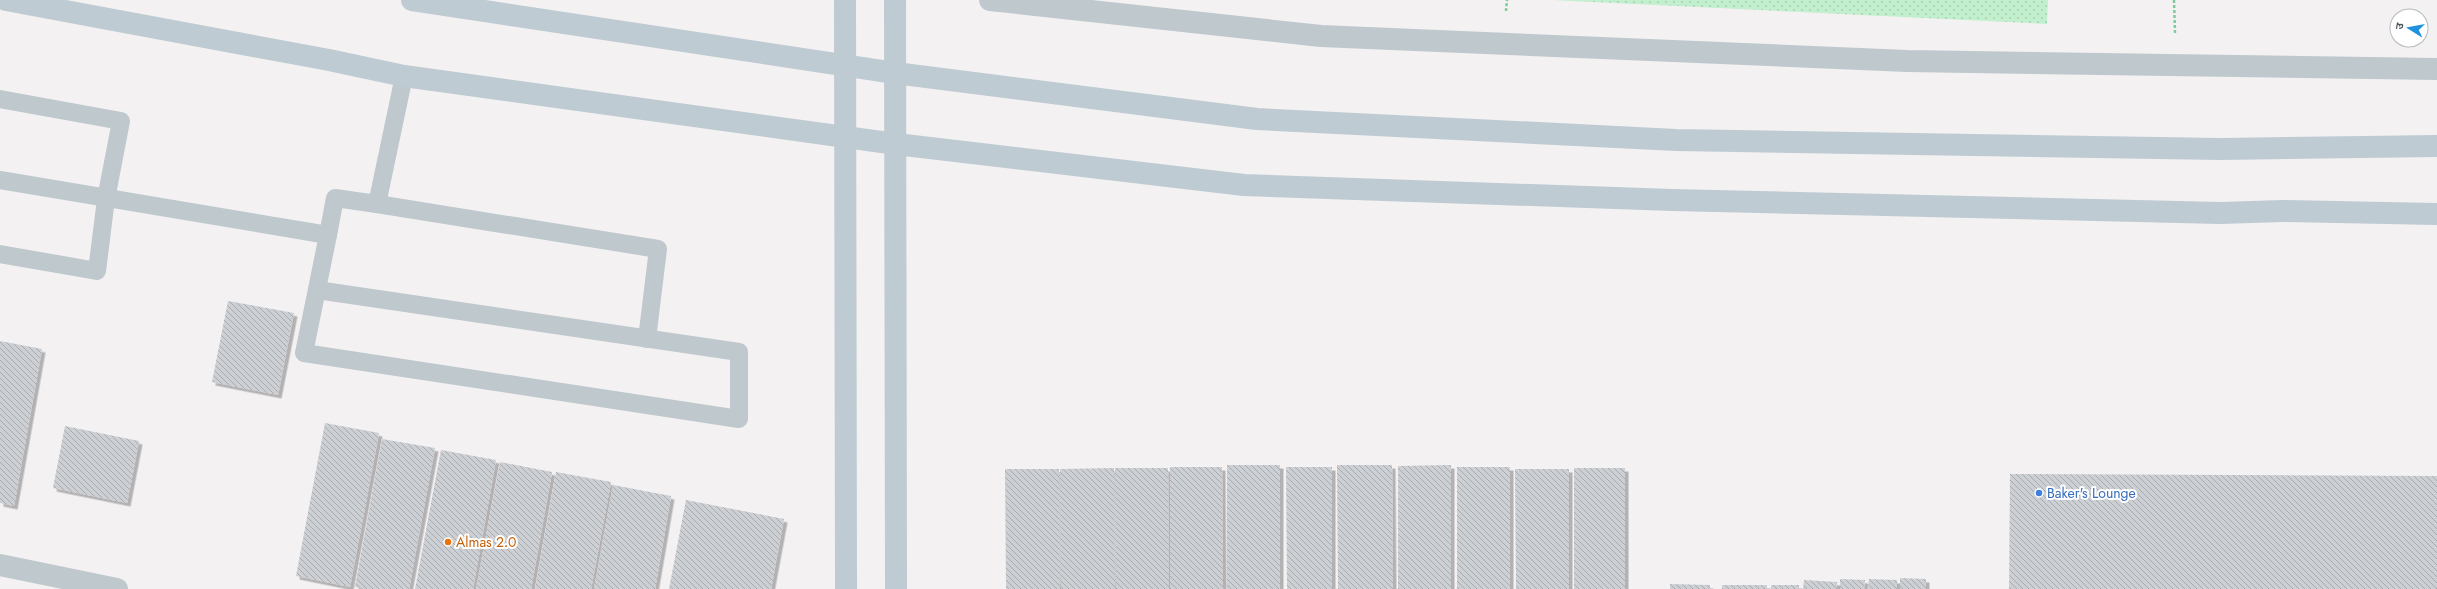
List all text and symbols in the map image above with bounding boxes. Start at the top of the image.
north arrow [2389,8,2429,48]
text: उ [2391,21,2408,31]
place label: Baker's Lounge [2047,483,2136,503]
marker: Baker's Lounge [2034,488,2044,498]
place label: Almas 2.0 [456,532,517,552]
marker: Almas 2.0 [443,537,453,547]

